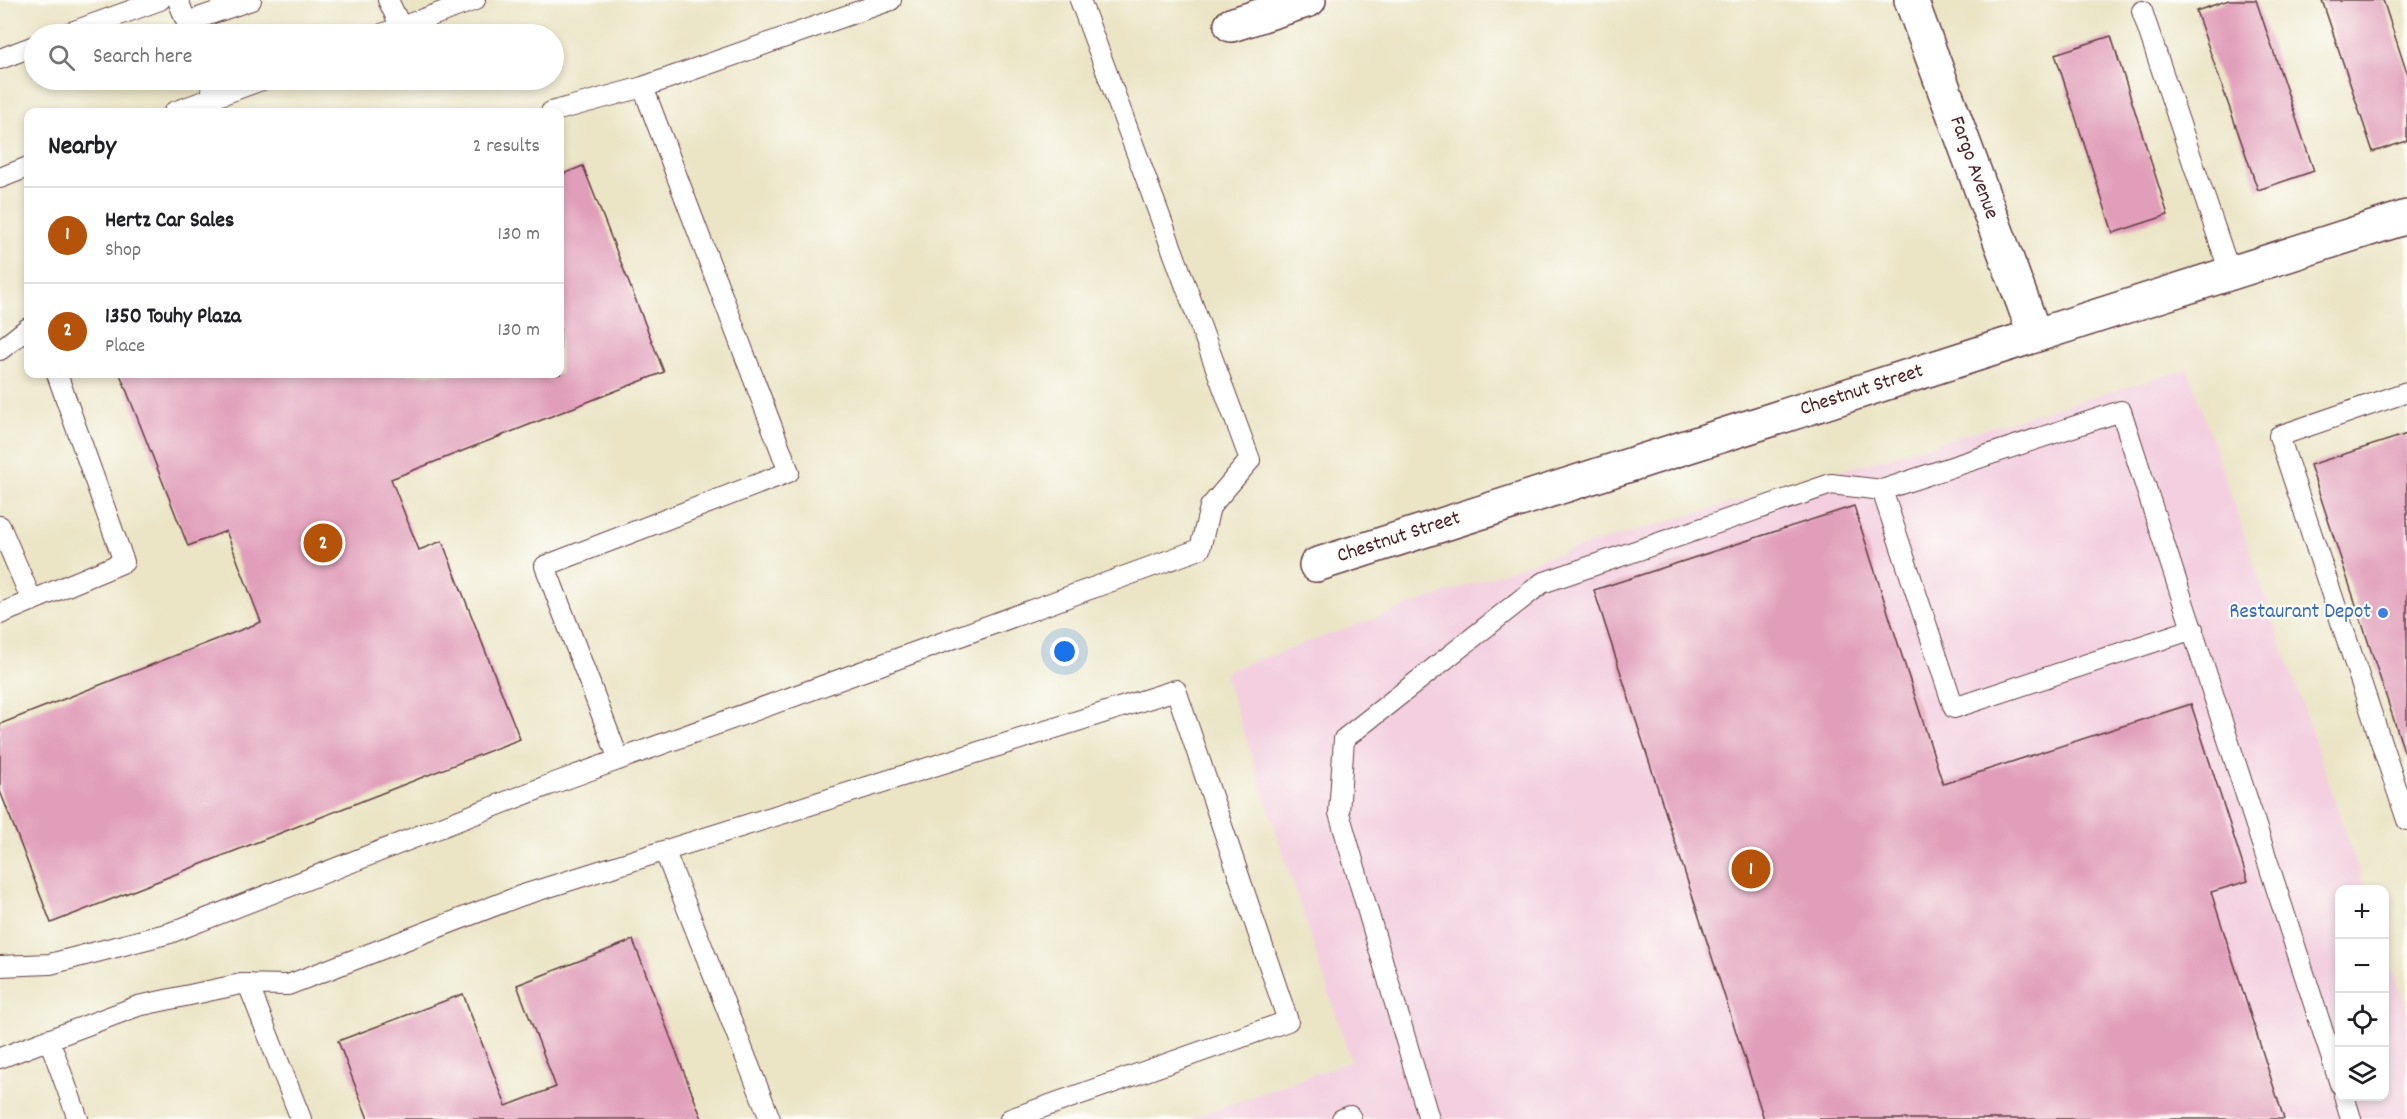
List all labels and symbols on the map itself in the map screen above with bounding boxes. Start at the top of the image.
street label: Fargo Avenue [1940,112,2006,224]
street label: Chestnut Street [1796,357,1928,425]
street label: Chestnut Street [1333,504,1465,572]
pin: 2 [304,520,342,566]
place label: Restaurant Depot [2229,598,2371,628]
marker: Restaurant Depot [2376,606,2390,620]
your location [1050,637,1079,666]
pin: 1 [1732,846,1770,892]

